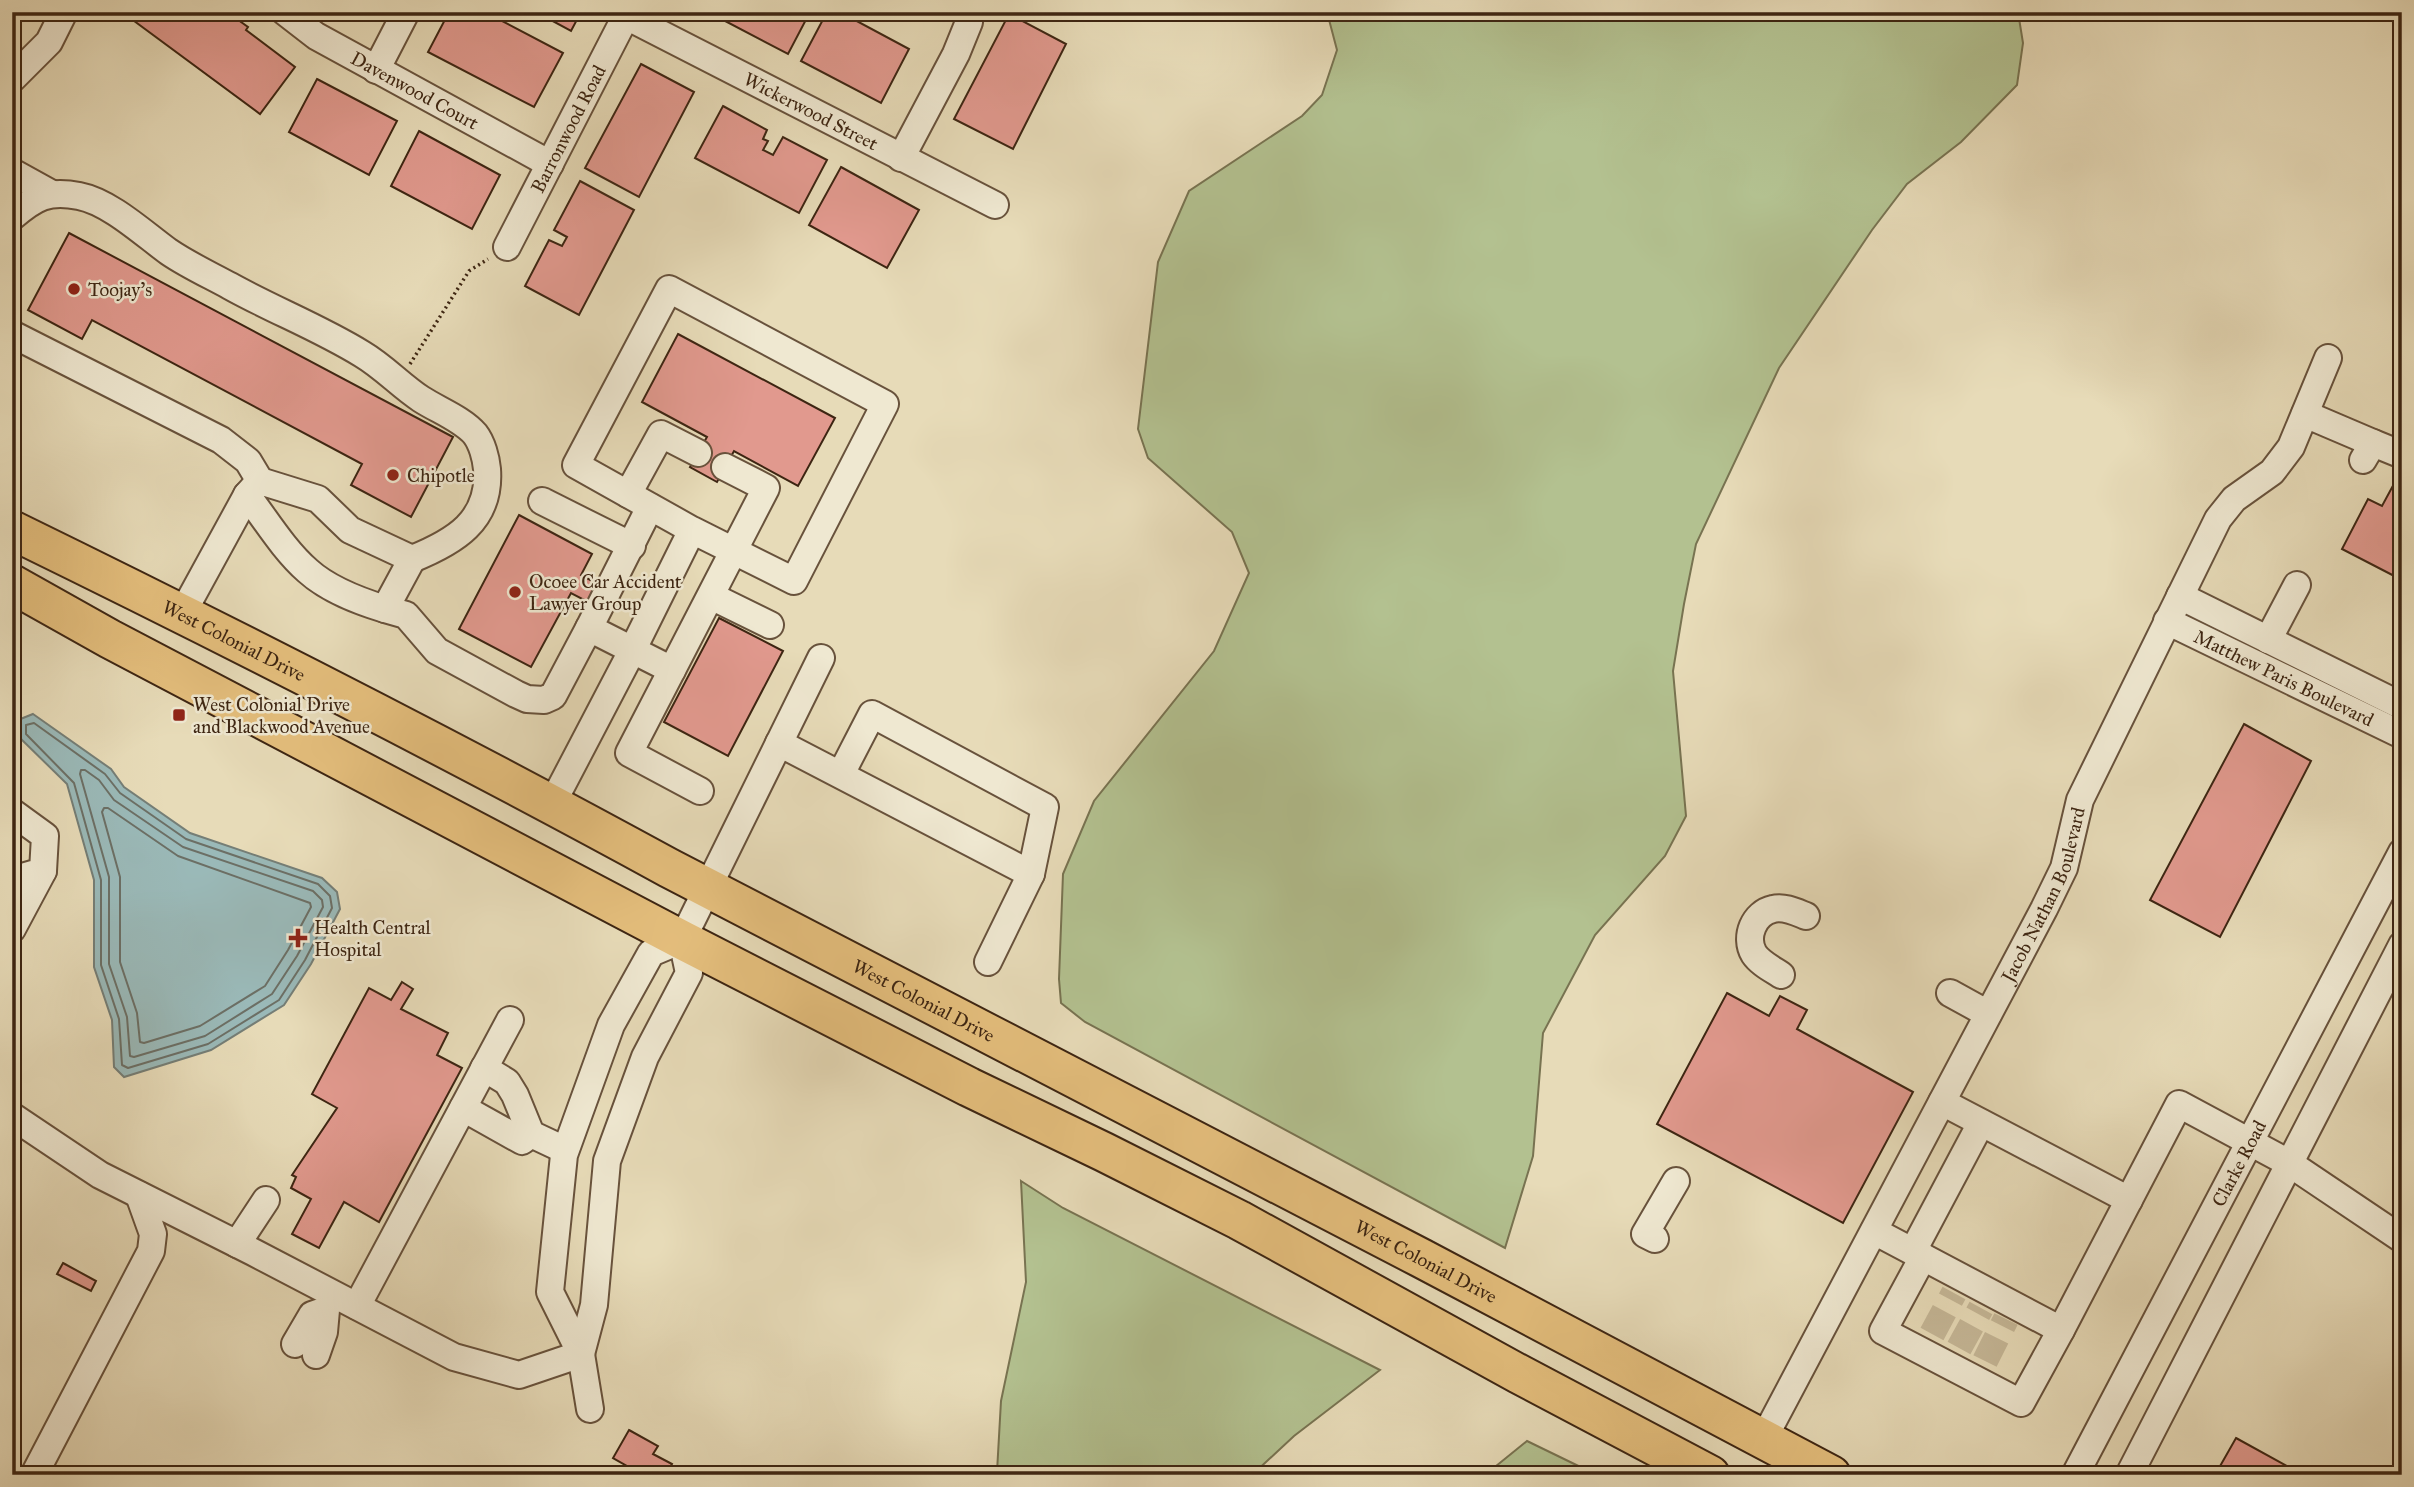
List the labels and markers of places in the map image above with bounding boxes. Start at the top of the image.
place label: Toojay's [88,278,152,301]
marker: Toojay's [66,281,82,297]
place label: Chipotle [407,464,475,487]
marker: Chipotle [385,467,401,483]
place label: Ocoee Car Accident Lawyer Group [529,570,682,615]
marker: Ocoee Car Accident Lawyer Group [507,584,523,600]
place label: West Colonial Drive and Blackwood Avenue [193,693,370,738]
marker: West Colonial Drive and Blackwood Avenue [171,707,187,723]
place label: Health Central Hospital [314,916,432,961]
marker: Health Central Hospital [288,928,308,948]

